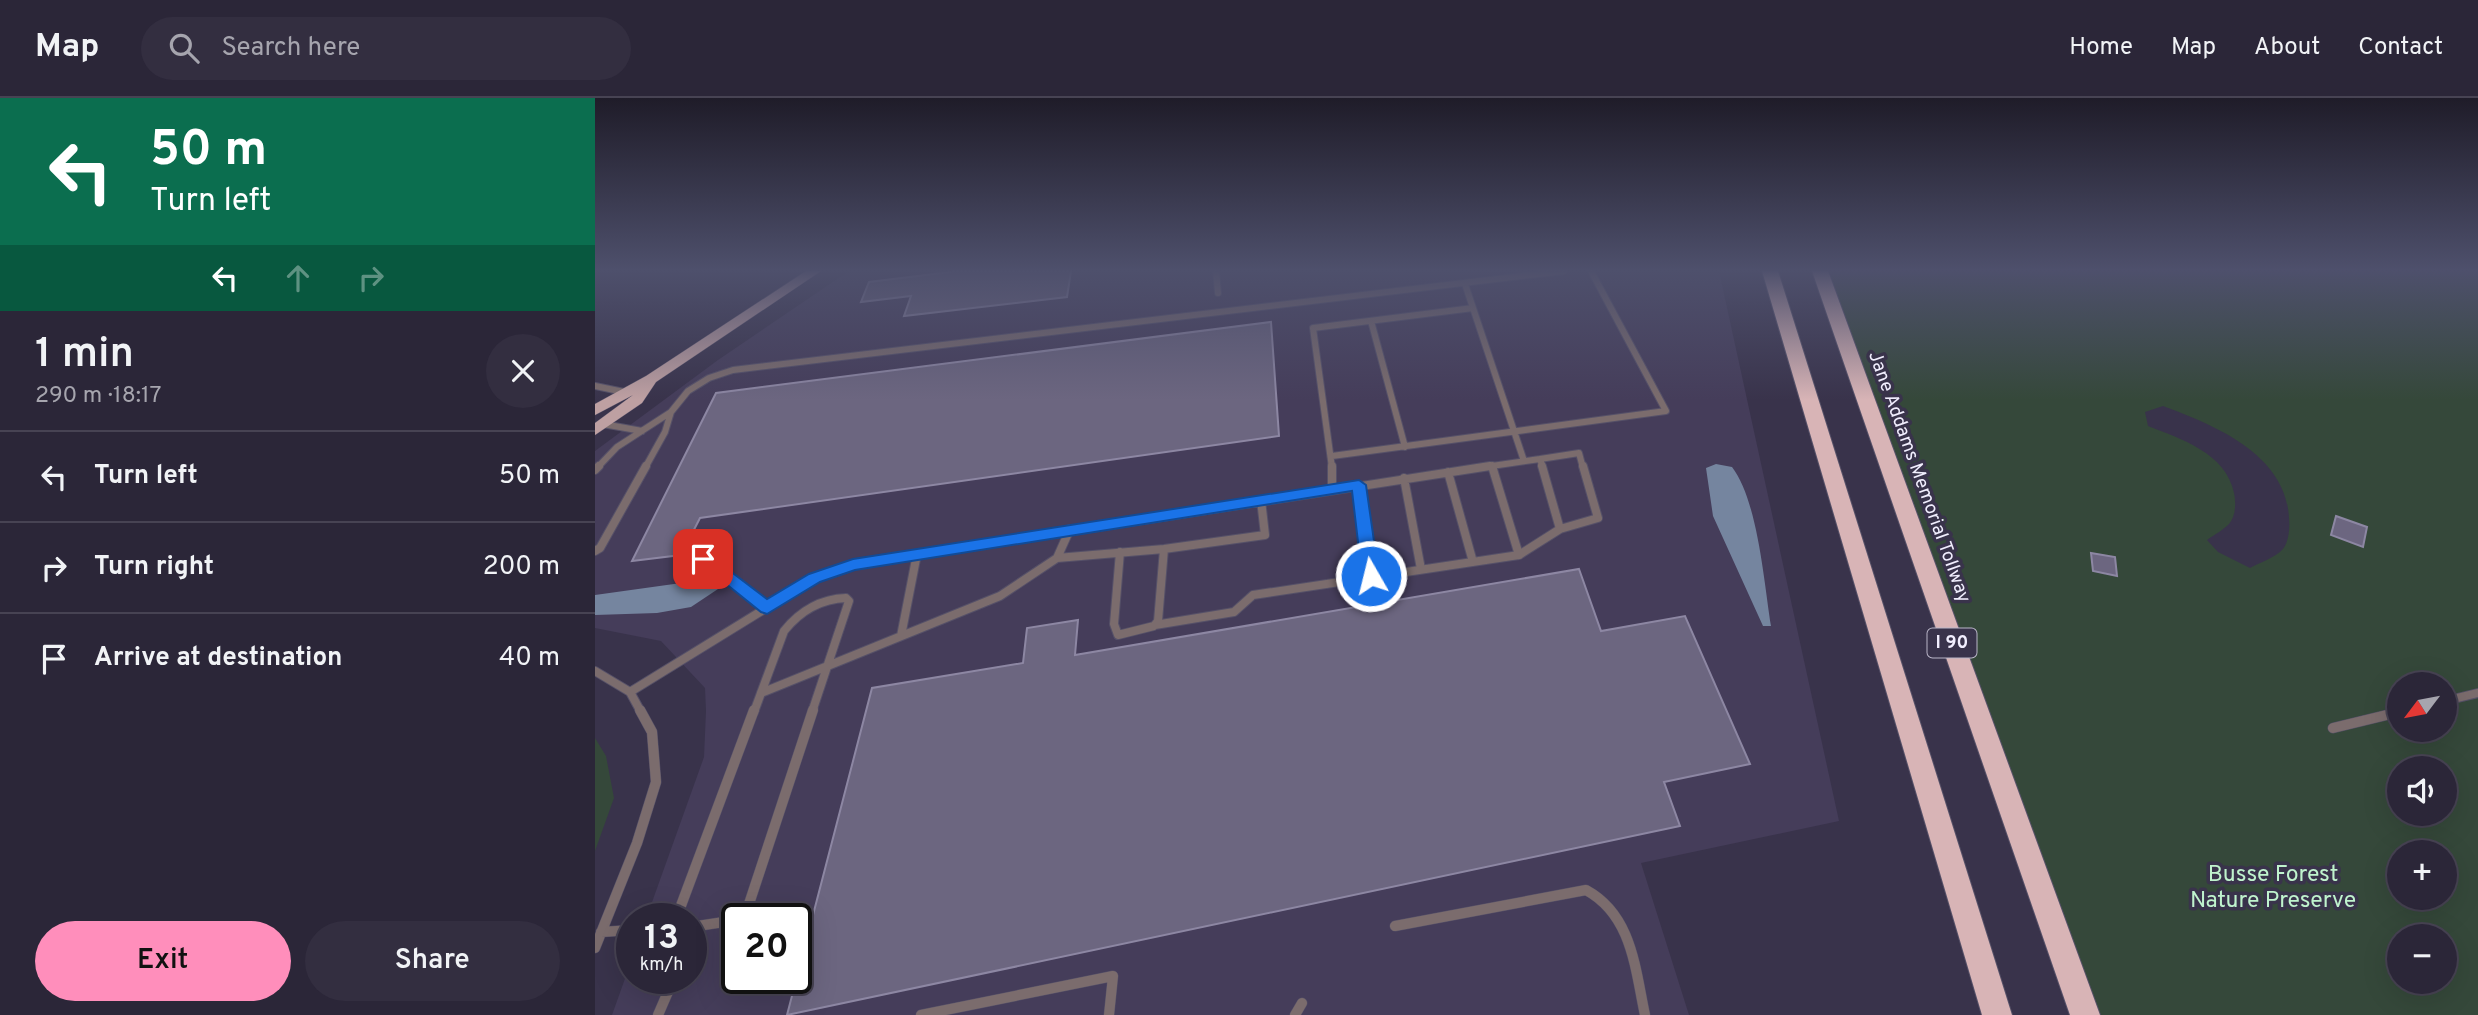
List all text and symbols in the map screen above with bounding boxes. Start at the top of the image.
search box [141,17,631,80]
text: Map [35,27,99,69]
icon: search [165,29,203,67]
text: Search here [221,32,360,65]
text: Home [2069,33,2133,63]
text: Map [2171,33,2216,63]
text: About [2254,33,2320,63]
text: Contact [2358,33,2443,63]
text: 50 m [150,121,267,183]
icon: left [35,126,126,217]
text: Turn left [150,182,271,222]
icon: left [206,259,244,297]
icon: ahead [279,259,317,297]
icon: right [352,259,390,297]
text: 1 min [35,329,134,382]
button: close [486,334,560,408]
street label: Jane Addams Memorial Tollway [1862,348,1976,606]
text: 290 m · 18:17 [35,382,161,411]
icon: left [35,458,73,496]
text: Turn left [94,460,198,493]
text: 50 m [499,460,560,493]
pin [673,529,733,589]
position arrow [1334,539,1408,613]
icon: arrive [684,540,722,578]
icon: right [35,549,73,587]
text: Turn right [94,551,214,584]
text: 200 m [483,551,560,584]
road number: I 90 [1927,628,1977,658]
icon: arrive [35,640,73,678]
text: Arrive at destination [94,642,342,675]
text: 40 m [499,642,560,675]
north arrow [2387,672,2457,742]
map controls [2387,672,2457,994]
button: sound [2387,756,2457,826]
button: + [2387,840,2457,910]
park label: Busse Forest Nature Preserve [2190,861,2356,916]
speed limit sign: 20 [721,903,812,994]
text: 13 [644,917,679,961]
button: Exit [35,921,291,1001]
button: Share [305,921,560,1001]
button: − [2387,924,2457,994]
text: km/h [640,954,683,977]

